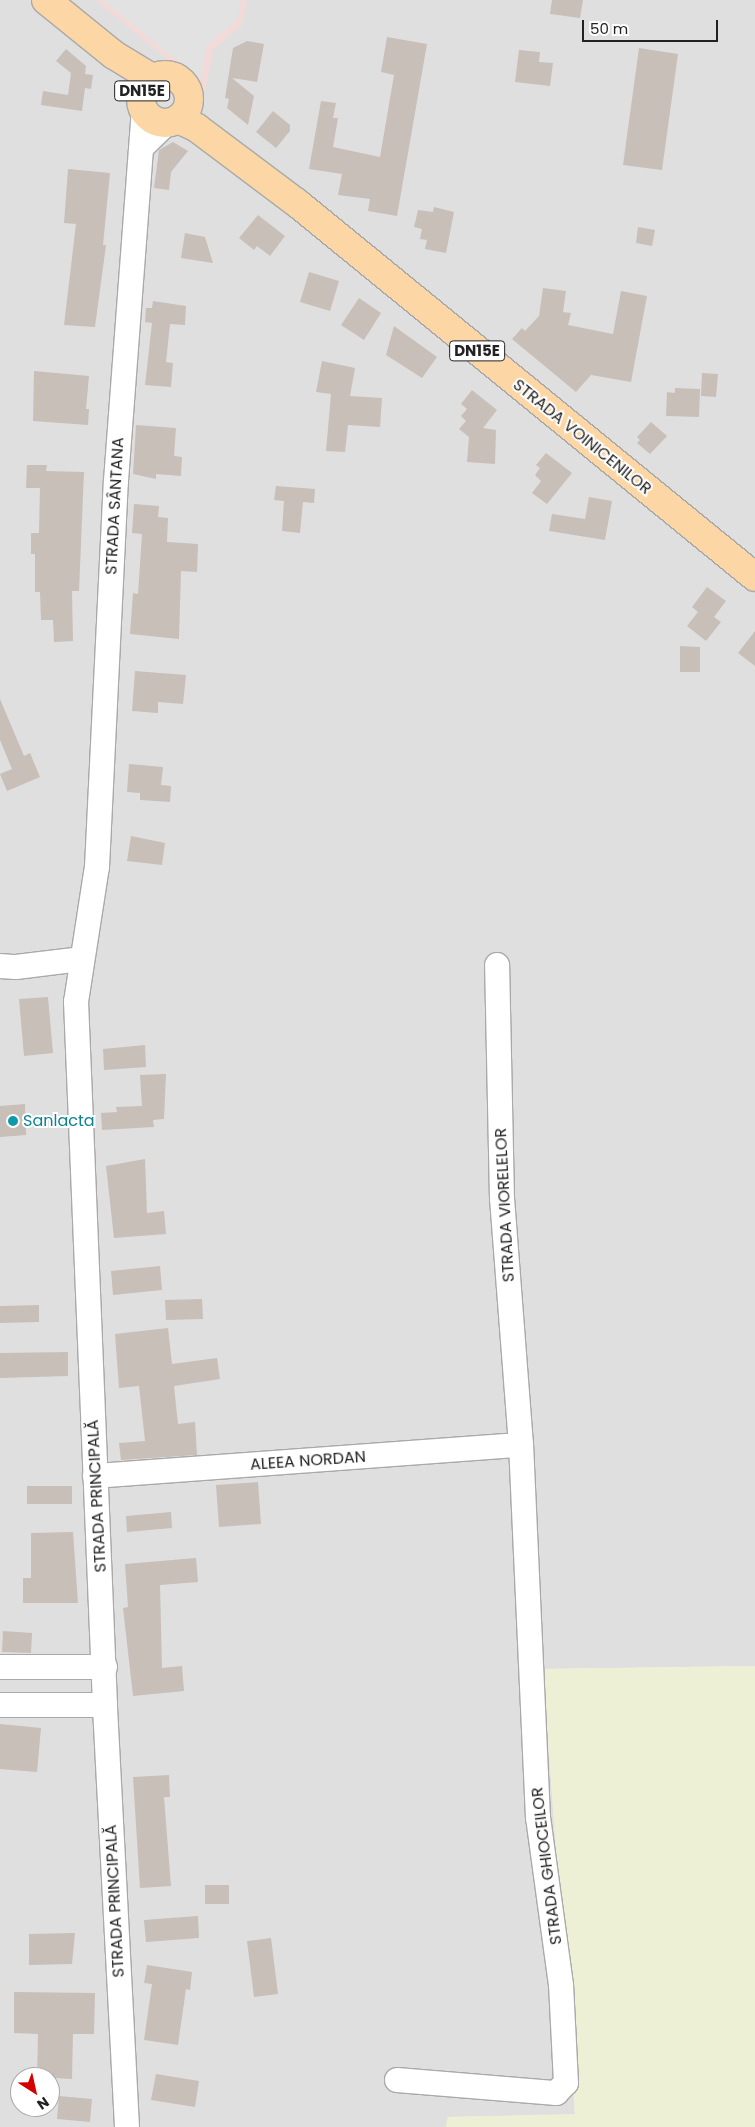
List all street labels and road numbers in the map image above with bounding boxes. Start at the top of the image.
road number: DN15E [113,78,171,104]
road number: DN15E [448,338,506,364]
street label: STRADA VOINICENILOR [509,375,655,499]
street label: STRADA SÂNTANA [102,437,128,575]
street label: STRADA VIORELELOR [491,1127,519,1283]
street label: STRADA PRINCIPALĂ [83,1419,111,1573]
street label: ALEEA NORDAN [249,1447,367,1475]
street label: STRADA GHIOCEILOR [528,1786,566,1946]
street label: STRADA PRINCIPALĂ [101,1824,129,1978]

